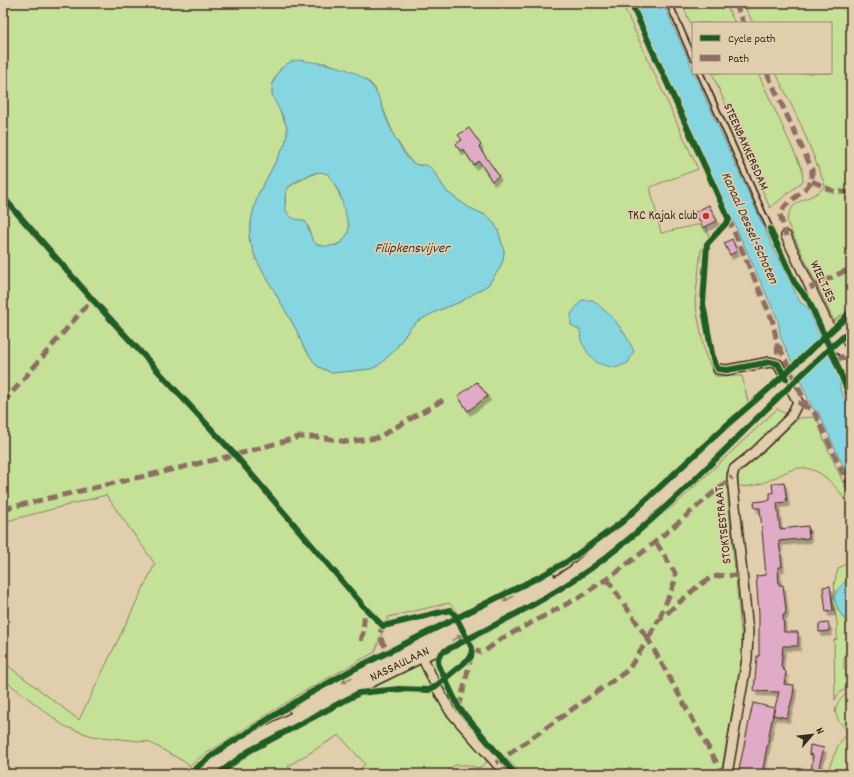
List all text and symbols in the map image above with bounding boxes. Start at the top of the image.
legend [692,22,832,74]
text: Cycle path [728,31,776,48]
text: Path [728,51,749,68]
street label: STEENBAKKERSDAM [717,100,773,194]
water label: Kanaal Dessel-Schoten [715,169,783,288]
place label: TKC Kajak club [628,207,698,226]
marker: TKC Kajak club [701,211,711,221]
water label: Filipkensvijver [375,239,451,259]
street label: WIELTJES [804,258,840,306]
street label: STOKTSESTRAAT [710,485,738,565]
one-way arrow [503,596,514,602]
one-way arrow [451,634,462,641]
street label: NASSAULAAN [367,642,433,688]
one-way arrow [341,676,353,683]
north arrow [792,715,832,755]
text: N [811,725,828,738]

